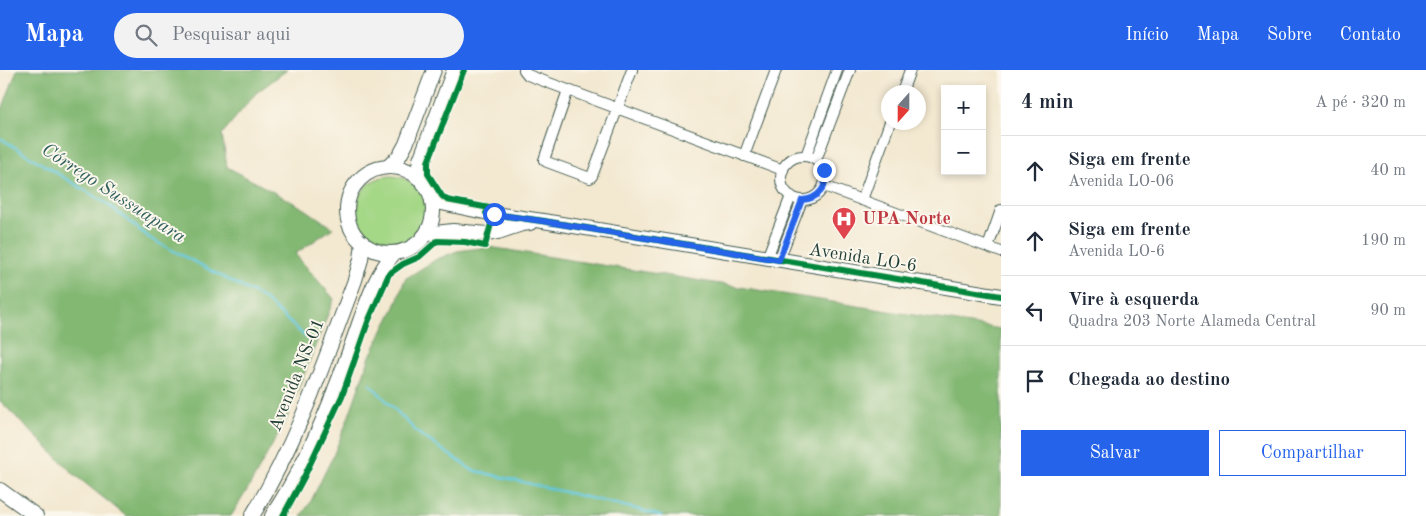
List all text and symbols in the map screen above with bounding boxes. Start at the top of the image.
search box [114,13,464,58]
icon: search [132,21,160,49]
text: Mapa [25,23,84,47]
text: Pesquisar aqui [172,26,291,45]
text: Início [1125,26,1169,44]
text: Mapa [1197,26,1239,44]
text: Sobre [1267,26,1312,44]
text: Contato [1340,26,1401,44]
north arrow [881,85,926,130]
map controls [941,85,986,175]
button: + [941,85,986,130]
text: 4 min [1021,92,1074,113]
text: A pé · 320 m [1315,95,1406,111]
button: − [941,130,986,175]
water label: Córrego Sussuapara [38,140,188,248]
text: Siga em frente [1068,151,1191,170]
icon: ahead [1021,157,1049,185]
route end [813,159,836,182]
text: 40 m [1370,163,1406,179]
text: Avenida LO-06 [1068,174,1174,190]
route start [483,203,506,226]
hospital icon: UPA Norte [831,206,857,240]
place label: UPA Norte [862,210,951,228]
text: Siga em frente [1068,221,1191,240]
icon: ahead [1021,227,1049,255]
text: 190 m [1361,233,1406,249]
street label: Avenida LO-6 [808,241,918,275]
text: Avenida LO-6 [1068,244,1165,260]
text: Vire à esquerda [1068,291,1199,310]
icon: left [1021,297,1049,325]
text: 90 m [1370,303,1406,319]
text: Quadra 203 Norte Alameda Central [1068,314,1316,330]
street label: Avenida NS-01 [266,316,328,434]
icon: arrive [1021,367,1049,395]
text: Chegada ao destino [1068,371,1230,390]
button: Salvar [1021,430,1209,476]
button: Compartilhar [1219,430,1406,476]

